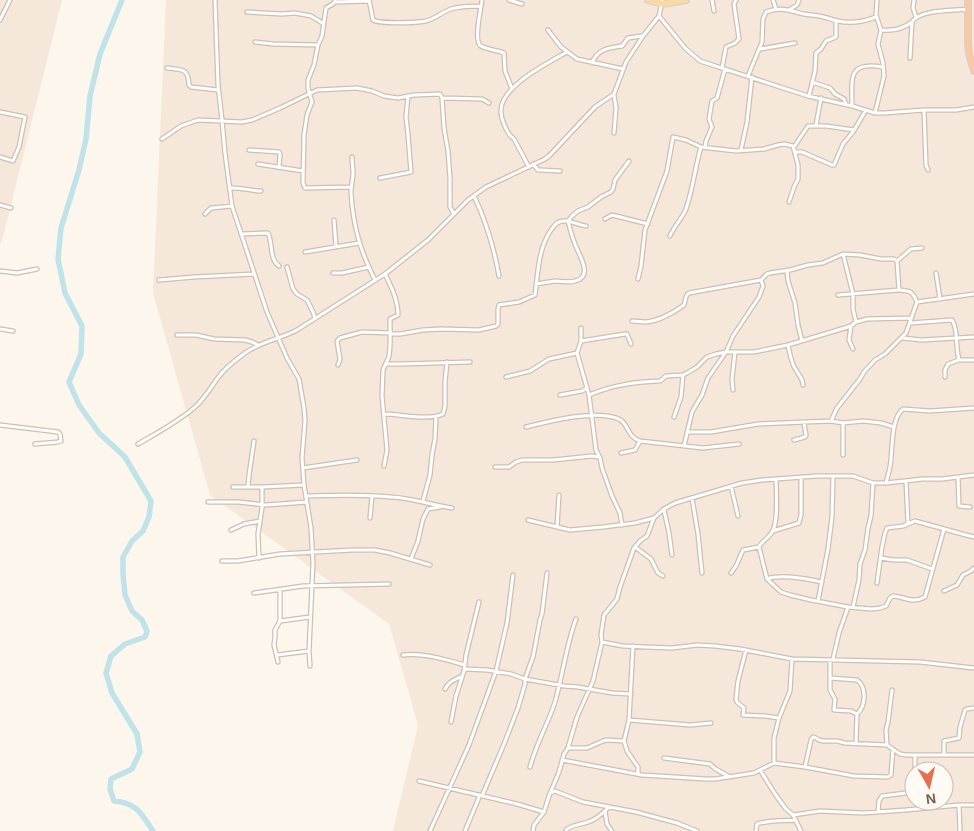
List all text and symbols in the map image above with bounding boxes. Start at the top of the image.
north arrow [904,761,954,811]
text: N [925,790,937,808]

